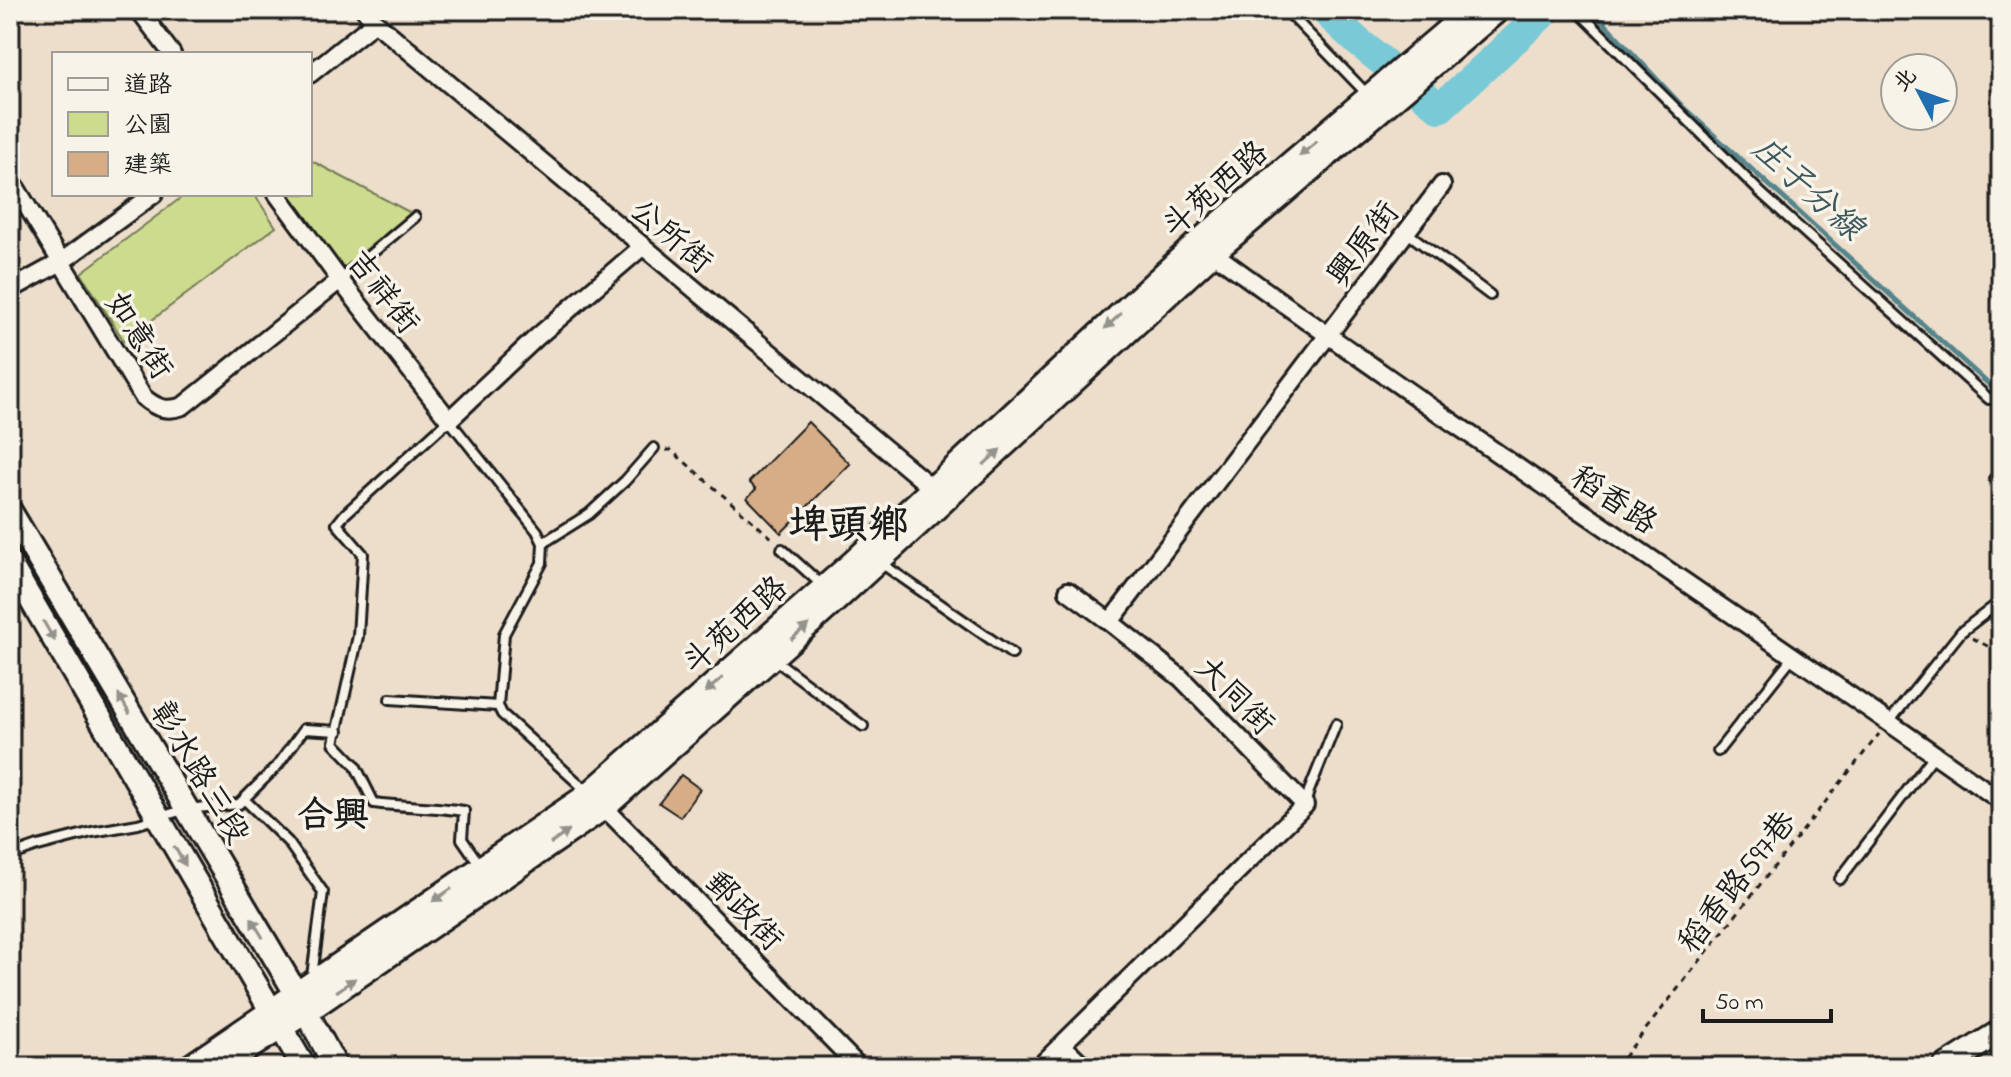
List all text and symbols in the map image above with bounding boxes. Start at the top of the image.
legend [52,52,312,196]
north arrow [1879,52,1959,132]
text: 北 [1887,62,1925,100]
text: 道路 [124,69,172,104]
text: 公園 [124,109,172,144]
water label: 庄子分線 [1739,126,1875,255]
street label: 斗苑西路 [1153,131,1280,250]
one-way arrow [1298,140,1318,157]
text: 建築 [124,149,172,184]
street label: 公所街 [618,189,722,287]
street label: 興原街 [1317,193,1412,298]
street label: 吉祥街 [333,241,429,345]
street label: 如意街 [91,284,183,390]
one-way arrow [1104,311,1123,329]
one-way arrow [982,448,1001,466]
street label: 稻香路 [1560,456,1666,548]
district label: 埤頭鄉 [788,498,908,557]
street label: 斗苑西路 [673,566,800,687]
one-way arrow [42,620,56,643]
one-way arrow [791,624,810,642]
street label: 大同街 [1183,647,1284,748]
one-way arrow [705,676,725,693]
one-way arrow [117,693,131,715]
street label: 彰水路三段 [137,693,259,854]
district label: 合興 [297,791,369,844]
street label: 稻香路597巷 [1668,802,1809,964]
one-way arrow [550,830,571,845]
one-way arrow [173,845,187,867]
street label: 郵政街 [692,862,793,963]
one-way arrow [432,887,453,902]
one-way arrow [250,917,264,939]
scale bar [1703,973,1831,1023]
one-way arrow [335,978,357,993]
text: 50 m [1715,986,1764,1021]

